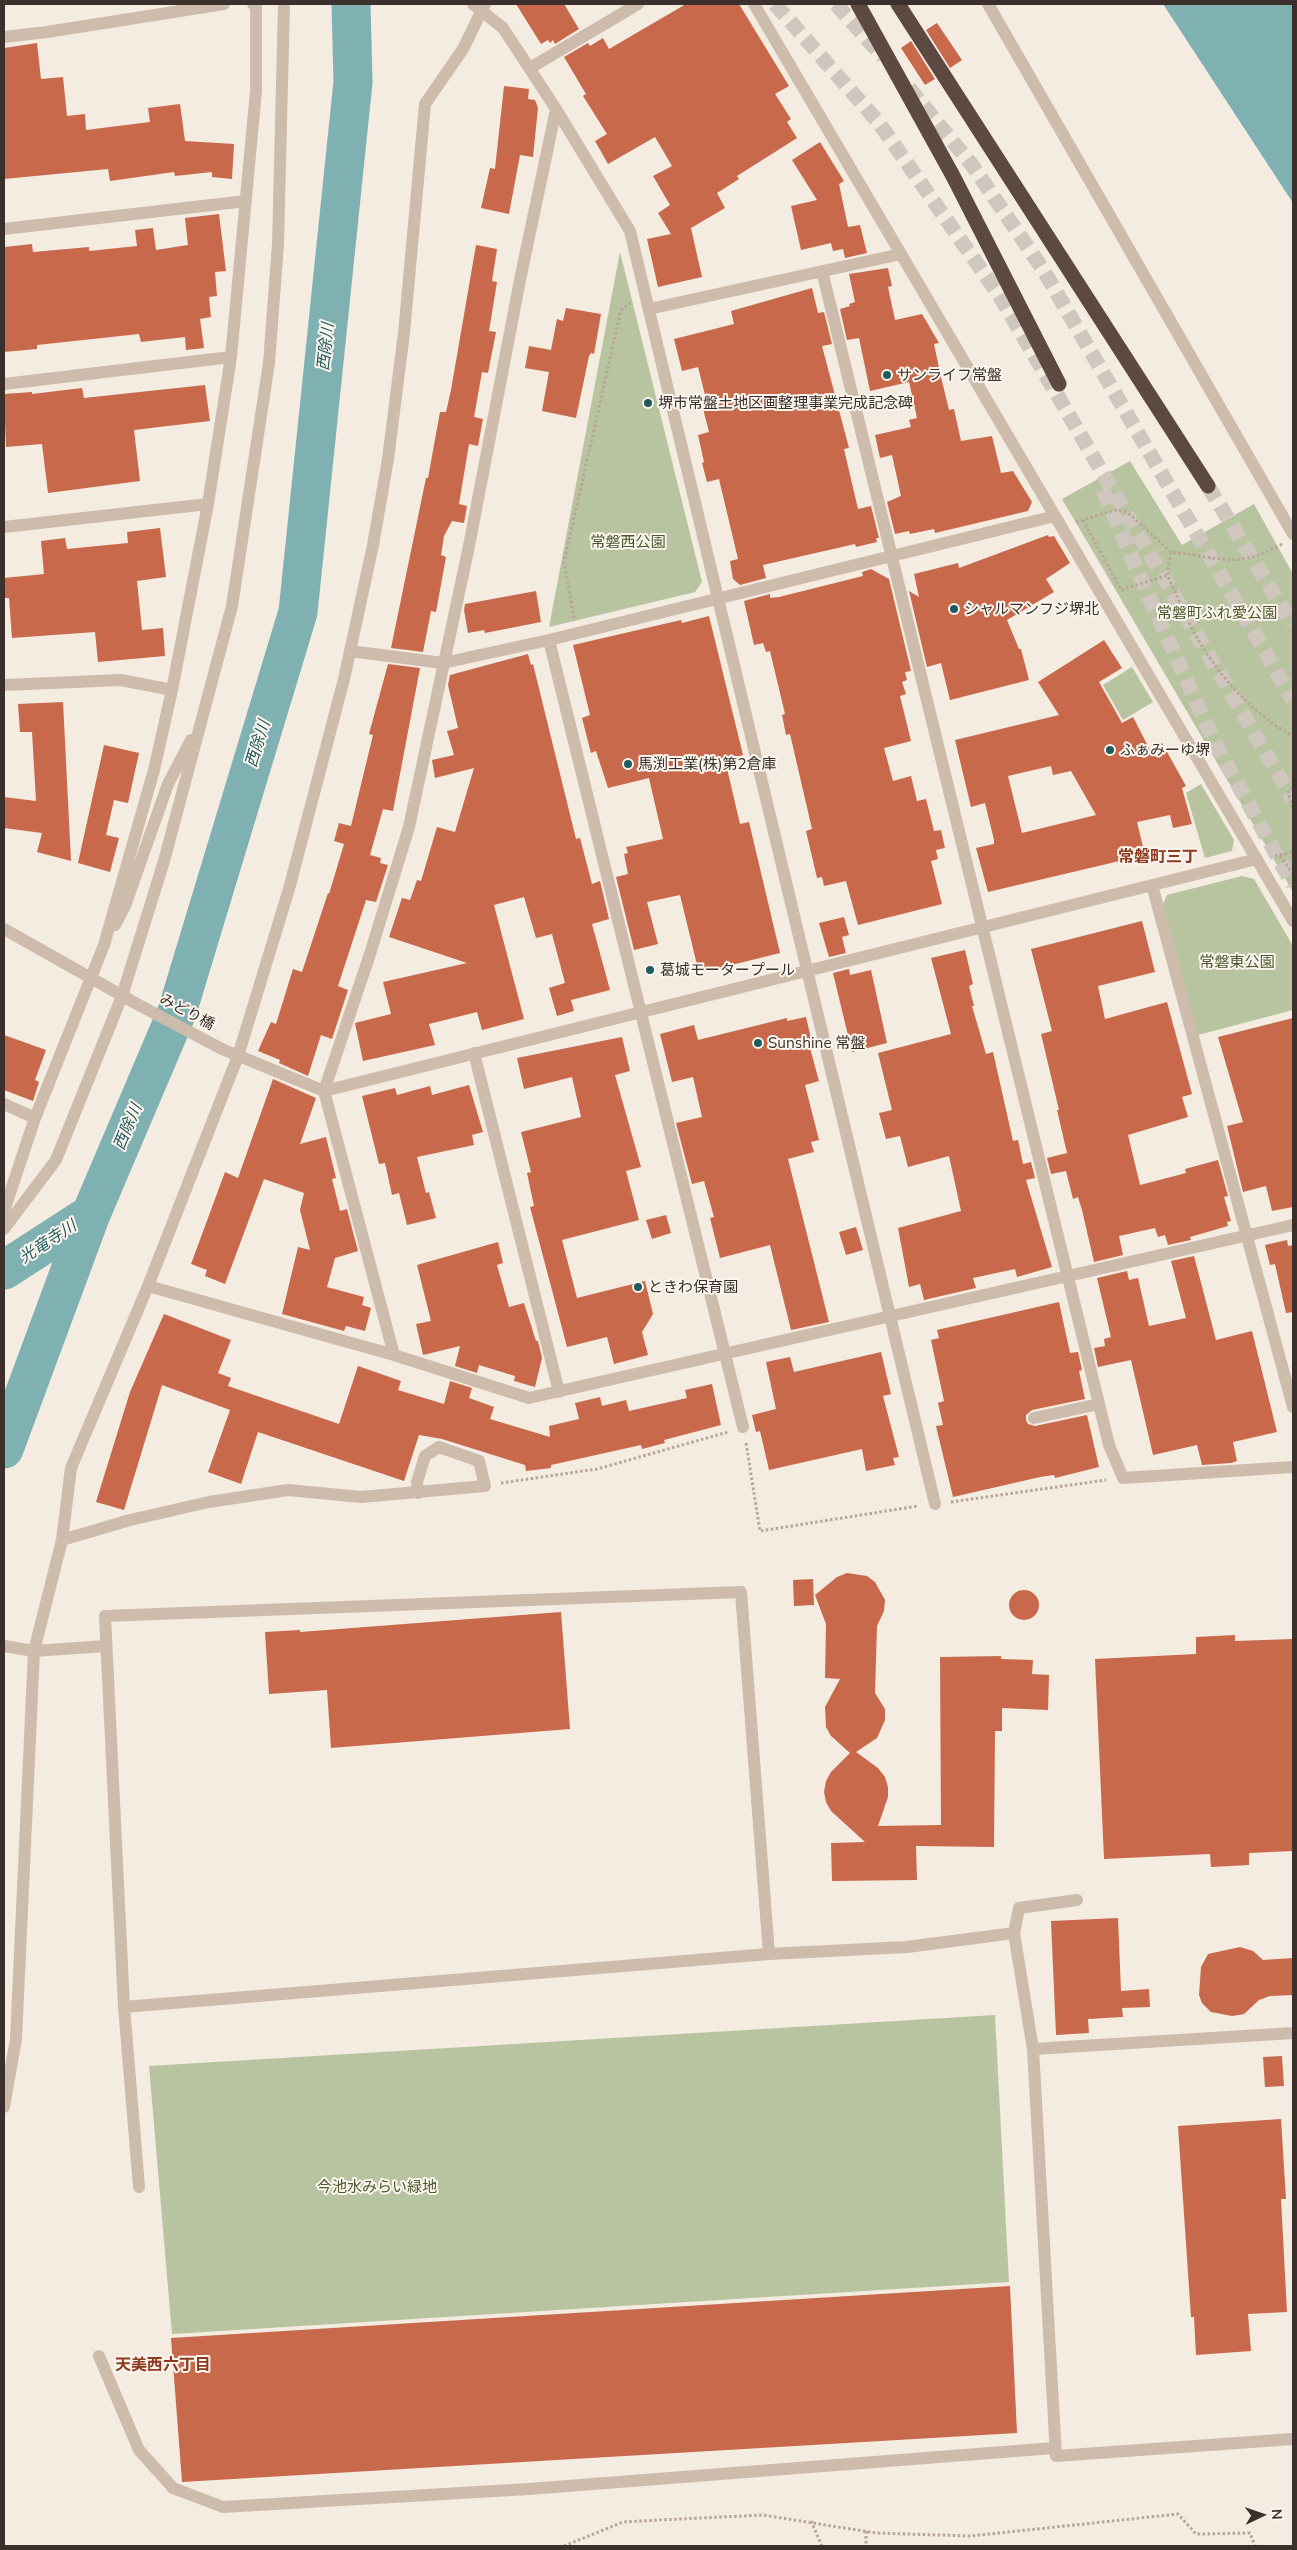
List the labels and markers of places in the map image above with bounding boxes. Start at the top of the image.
place label: サンライフ常盤 [897,366,1002,384]
marker: サンライフ常盤 [881,369,893,381]
place label: 堺市常盤土地区画整理事業完成記念碑 [658,394,913,412]
marker: 堺市常盤土地区画整理事業完成記念碑 [642,397,654,409]
place label: シャルマンフジ堺北 [964,600,1099,618]
marker: シャルマンフジ堺北 [948,603,960,615]
place label: ふぁみーゆ堺 [1120,741,1210,759]
marker: ふぁみーゆ堺 [1104,744,1116,756]
place label: 馬渕工業(株)第2倉庫 [638,755,777,773]
marker: 馬渕工業(株)第2倉庫 [622,758,634,770]
place label: 葛城モータープール [660,961,795,979]
marker: 葛城モータープール [644,964,656,976]
place label: Sunshine 常盤 [768,1034,865,1052]
marker: Sunshine 常盤 [752,1037,764,1049]
place label: ときわ保育園 [648,1278,738,1296]
marker: ときわ保育園 [632,1281,644,1293]

